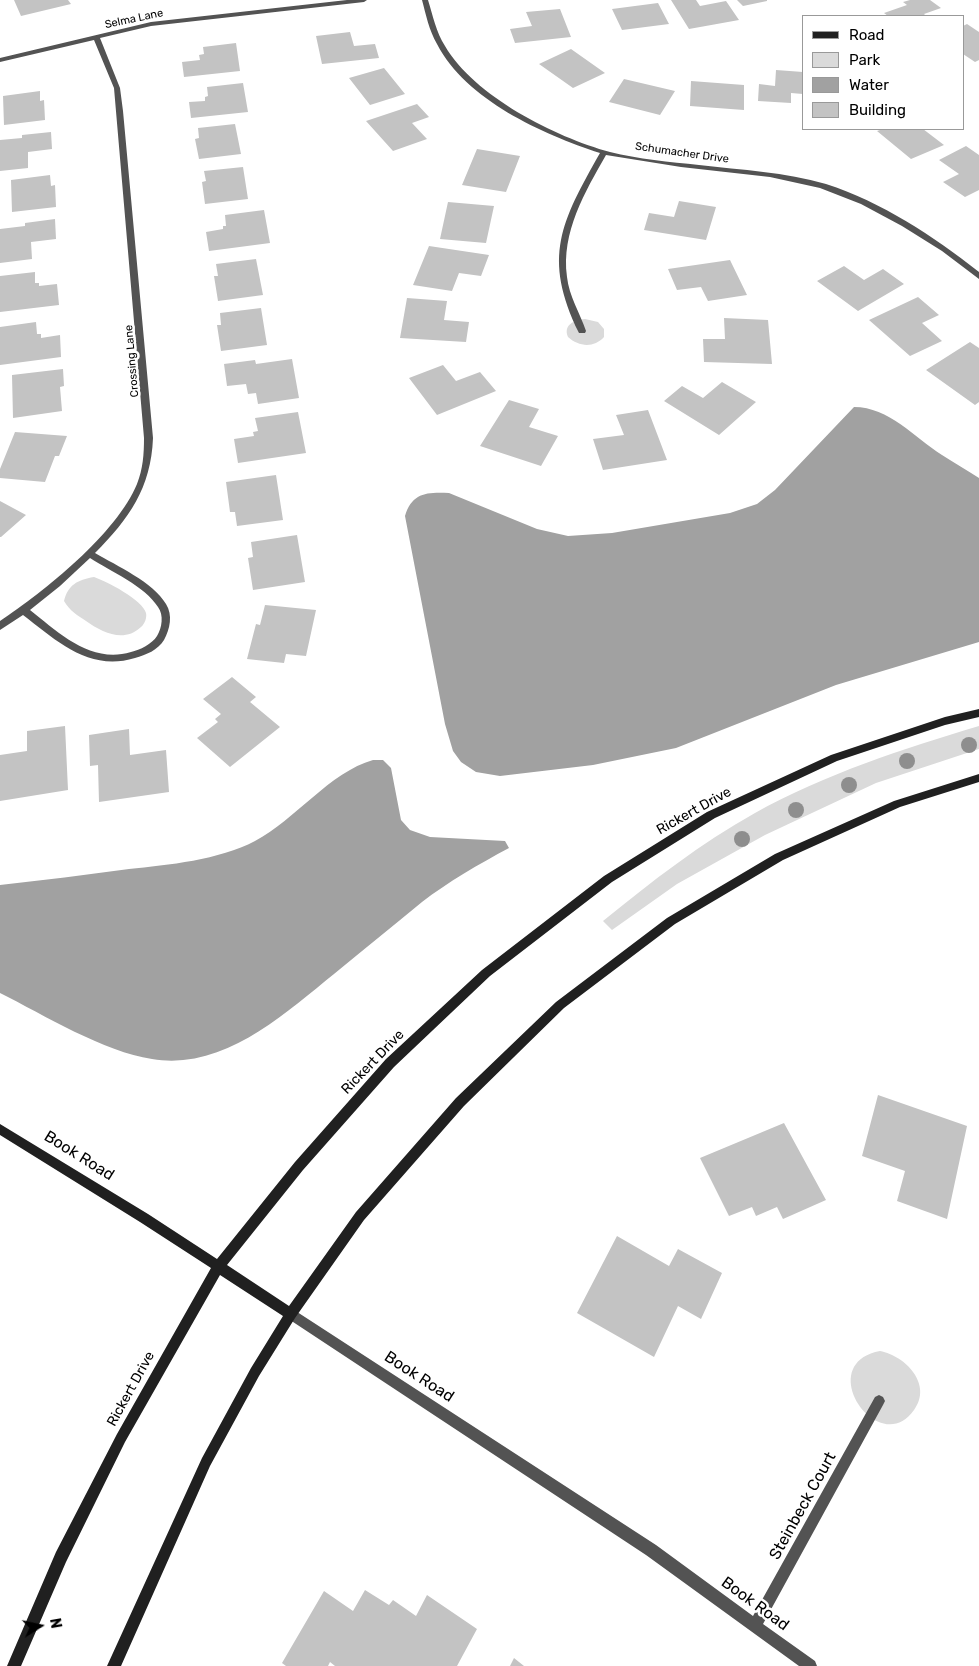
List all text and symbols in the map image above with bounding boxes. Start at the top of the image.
street label: Selma Lane [104,6,164,32]
legend [802,15,964,130]
text: Road [849,26,885,44]
text: Park [849,51,880,69]
text: Water [849,76,889,94]
text: Building [849,101,906,119]
street label: Schumacher Drive [634,140,730,166]
street label: Crossing Lane [122,324,142,398]
street label: Rickert Drive [654,784,734,838]
street label: Rickert Drive [338,1026,408,1098]
street label: Book Road [40,1127,118,1185]
street label: Book Road [381,1347,457,1407]
street label: Rickert Drive [104,1349,158,1429]
street label: Steinbeck Court [766,1449,840,1563]
street label: Book Road [717,1573,793,1635]
north arrow [15,1601,65,1651]
text: N [46,1617,65,1630]

